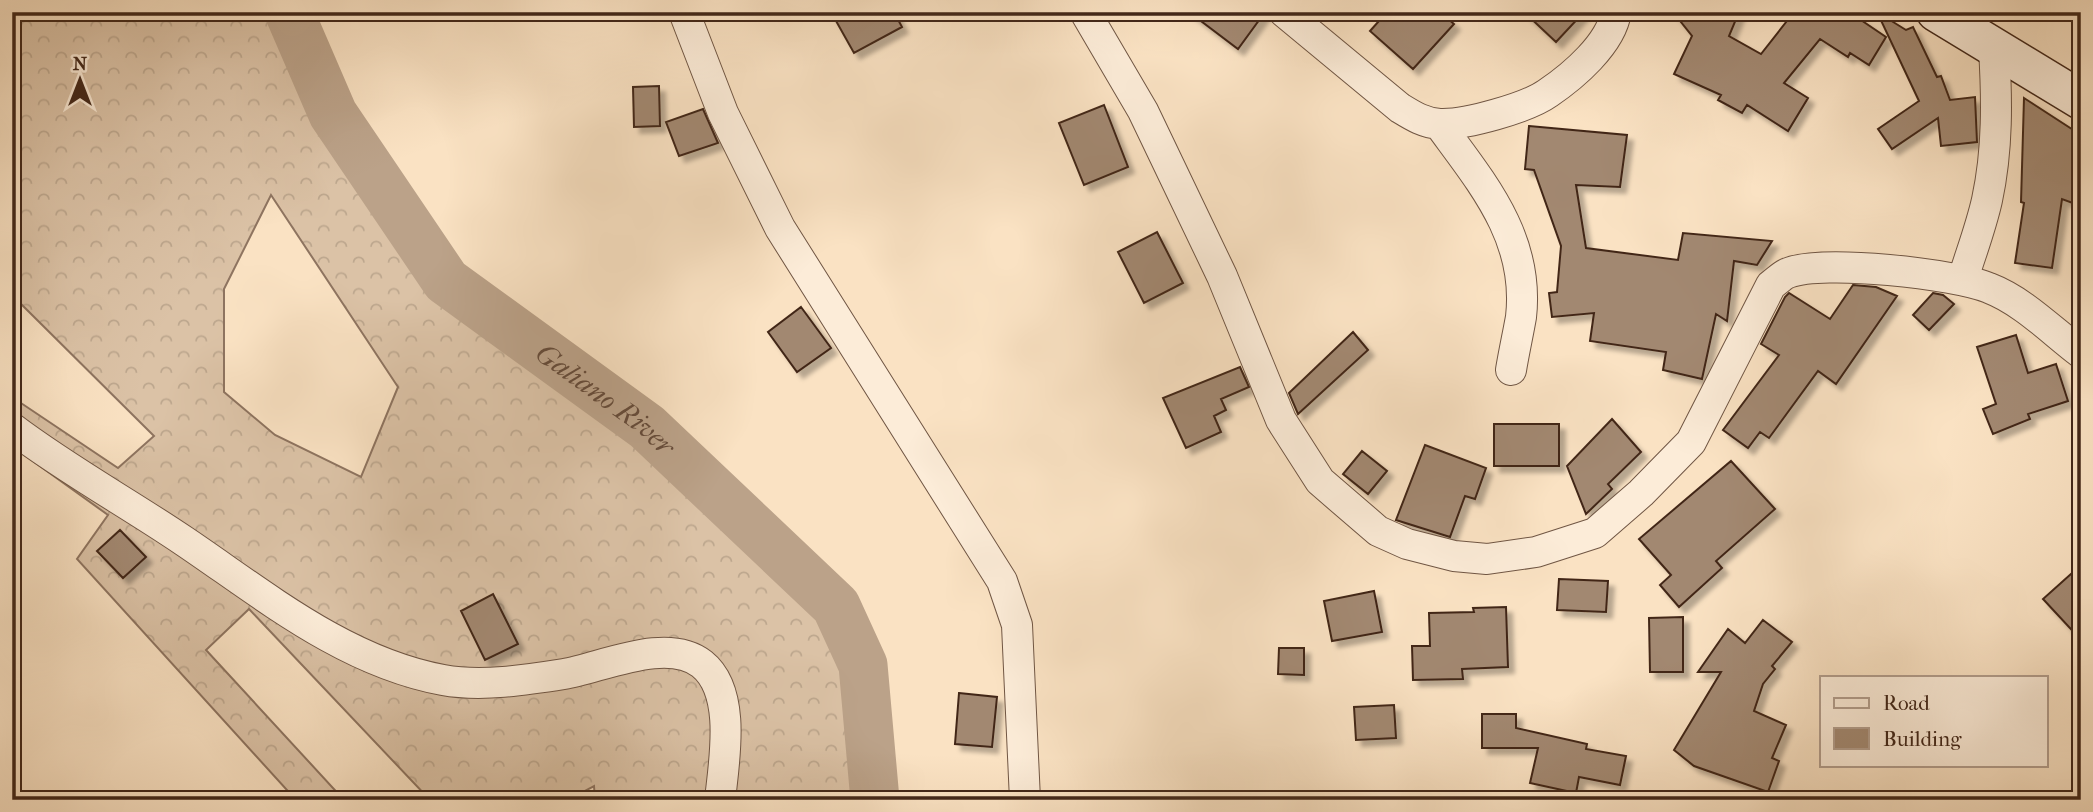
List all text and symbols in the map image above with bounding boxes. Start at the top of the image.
north arrow [46,46,116,116]
text: N [73,53,88,75]
water label: Galiano River [529,336,684,464]
legend [1820,676,2048,766]
text: Road [1883,691,1930,715]
text: Building [1883,727,1962,751]

